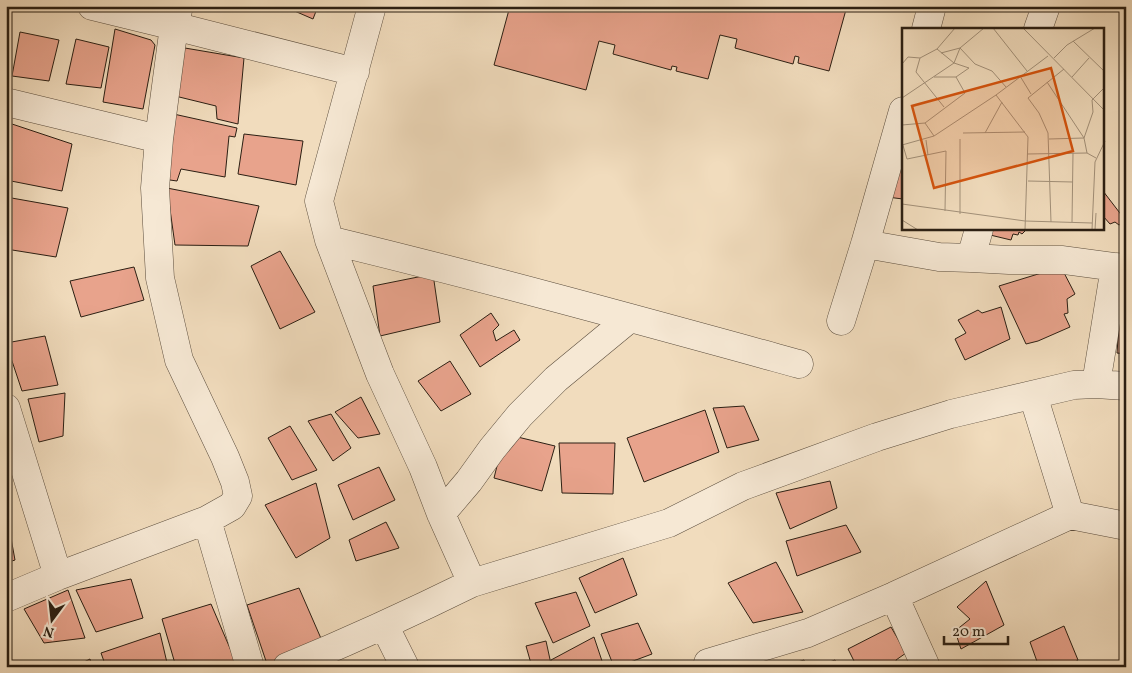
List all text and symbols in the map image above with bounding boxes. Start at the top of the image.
inset map [902,28,1104,230]
north arrow [28,596,78,646]
scale bar [944,613,1008,645]
text: N [42,621,56,642]
text: 20 m [952,622,985,643]

